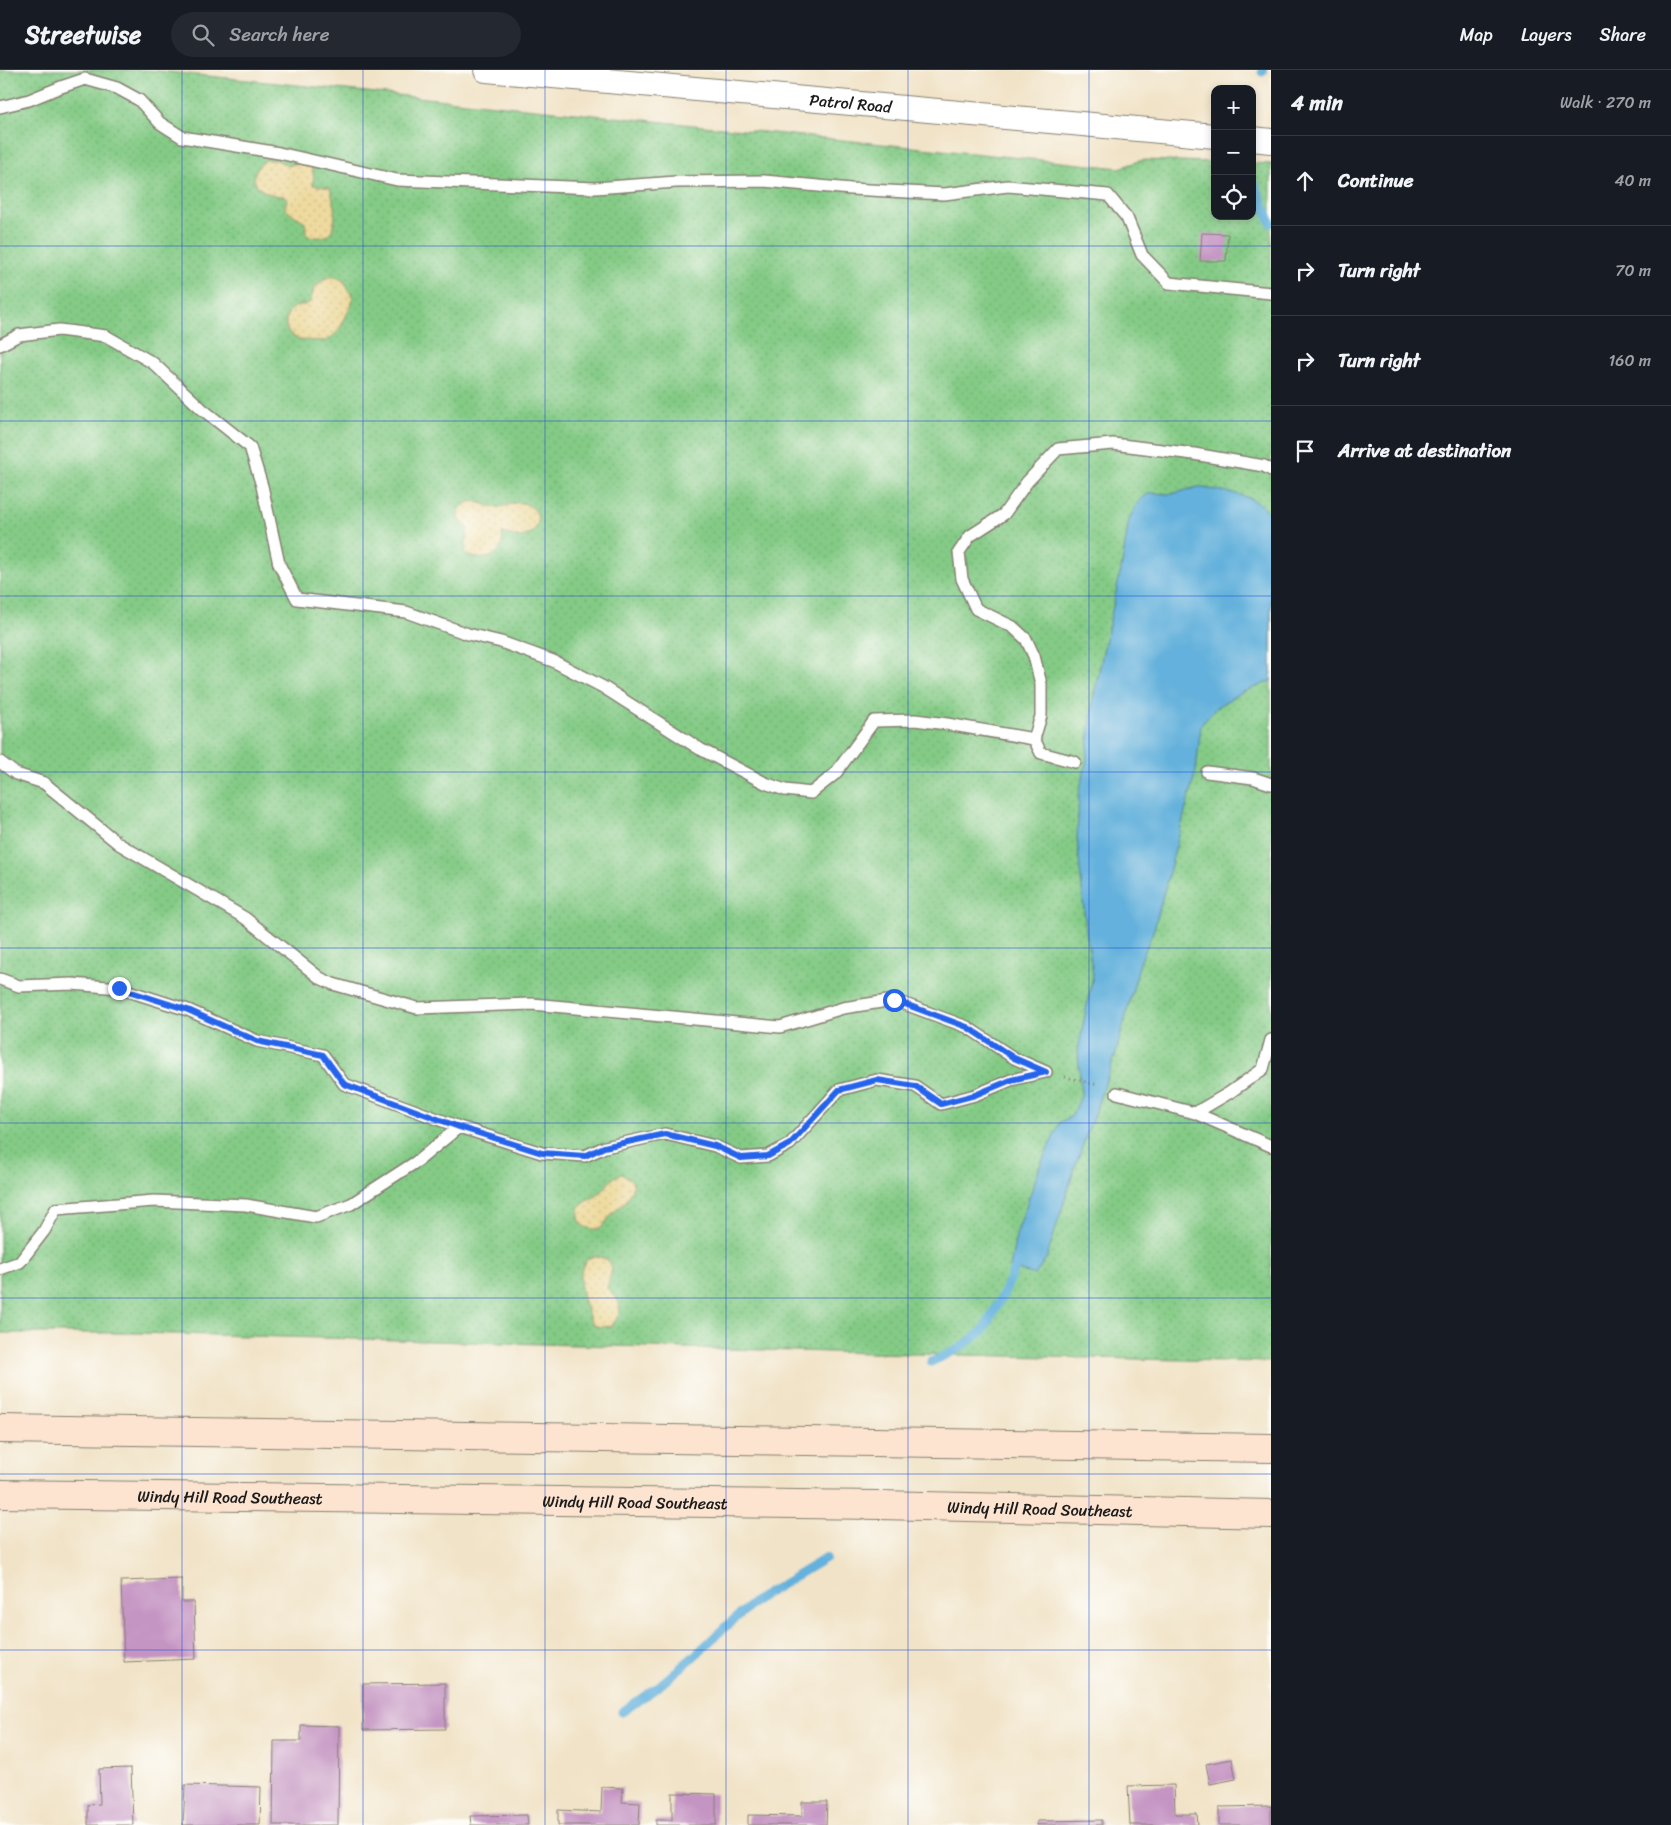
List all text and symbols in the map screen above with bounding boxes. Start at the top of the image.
search box [171,12,521,57]
text: Streetwise [25,14,141,56]
text: Search here [229,18,329,51]
text: Map [1460,19,1493,51]
text: Layers [1521,19,1572,51]
text: Share [1600,19,1646,51]
icon: search [189,21,217,49]
text: 4 min [1291,84,1343,122]
street label: Patrol Road [808,85,894,121]
map controls [1211,85,1256,220]
button: + [1211,85,1256,130]
text: Walk · 270 m [1560,88,1651,117]
button: − [1211,130,1256,175]
text: Continue [1338,164,1414,197]
text: 40 m [1614,166,1651,195]
icon: ahead [1291,167,1319,195]
button: locate [1211,175,1256,220]
text: Turn right [1338,254,1420,287]
text: 70 m [1615,256,1651,285]
icon: right [1291,257,1319,285]
text: Turn right [1338,344,1420,377]
text: 160 m [1608,346,1651,375]
icon: right [1291,347,1319,375]
text: Arrive at destination [1338,434,1511,467]
icon: arrive [1291,437,1319,465]
route end [108,977,131,1000]
route start [883,989,906,1012]
street label: Windy Hill Road Southeast [137,1481,323,1513]
street label: Windy Hill Road Southeast [542,1486,728,1518]
street label: Windy Hill Road Southeast [947,1492,1133,1525]

